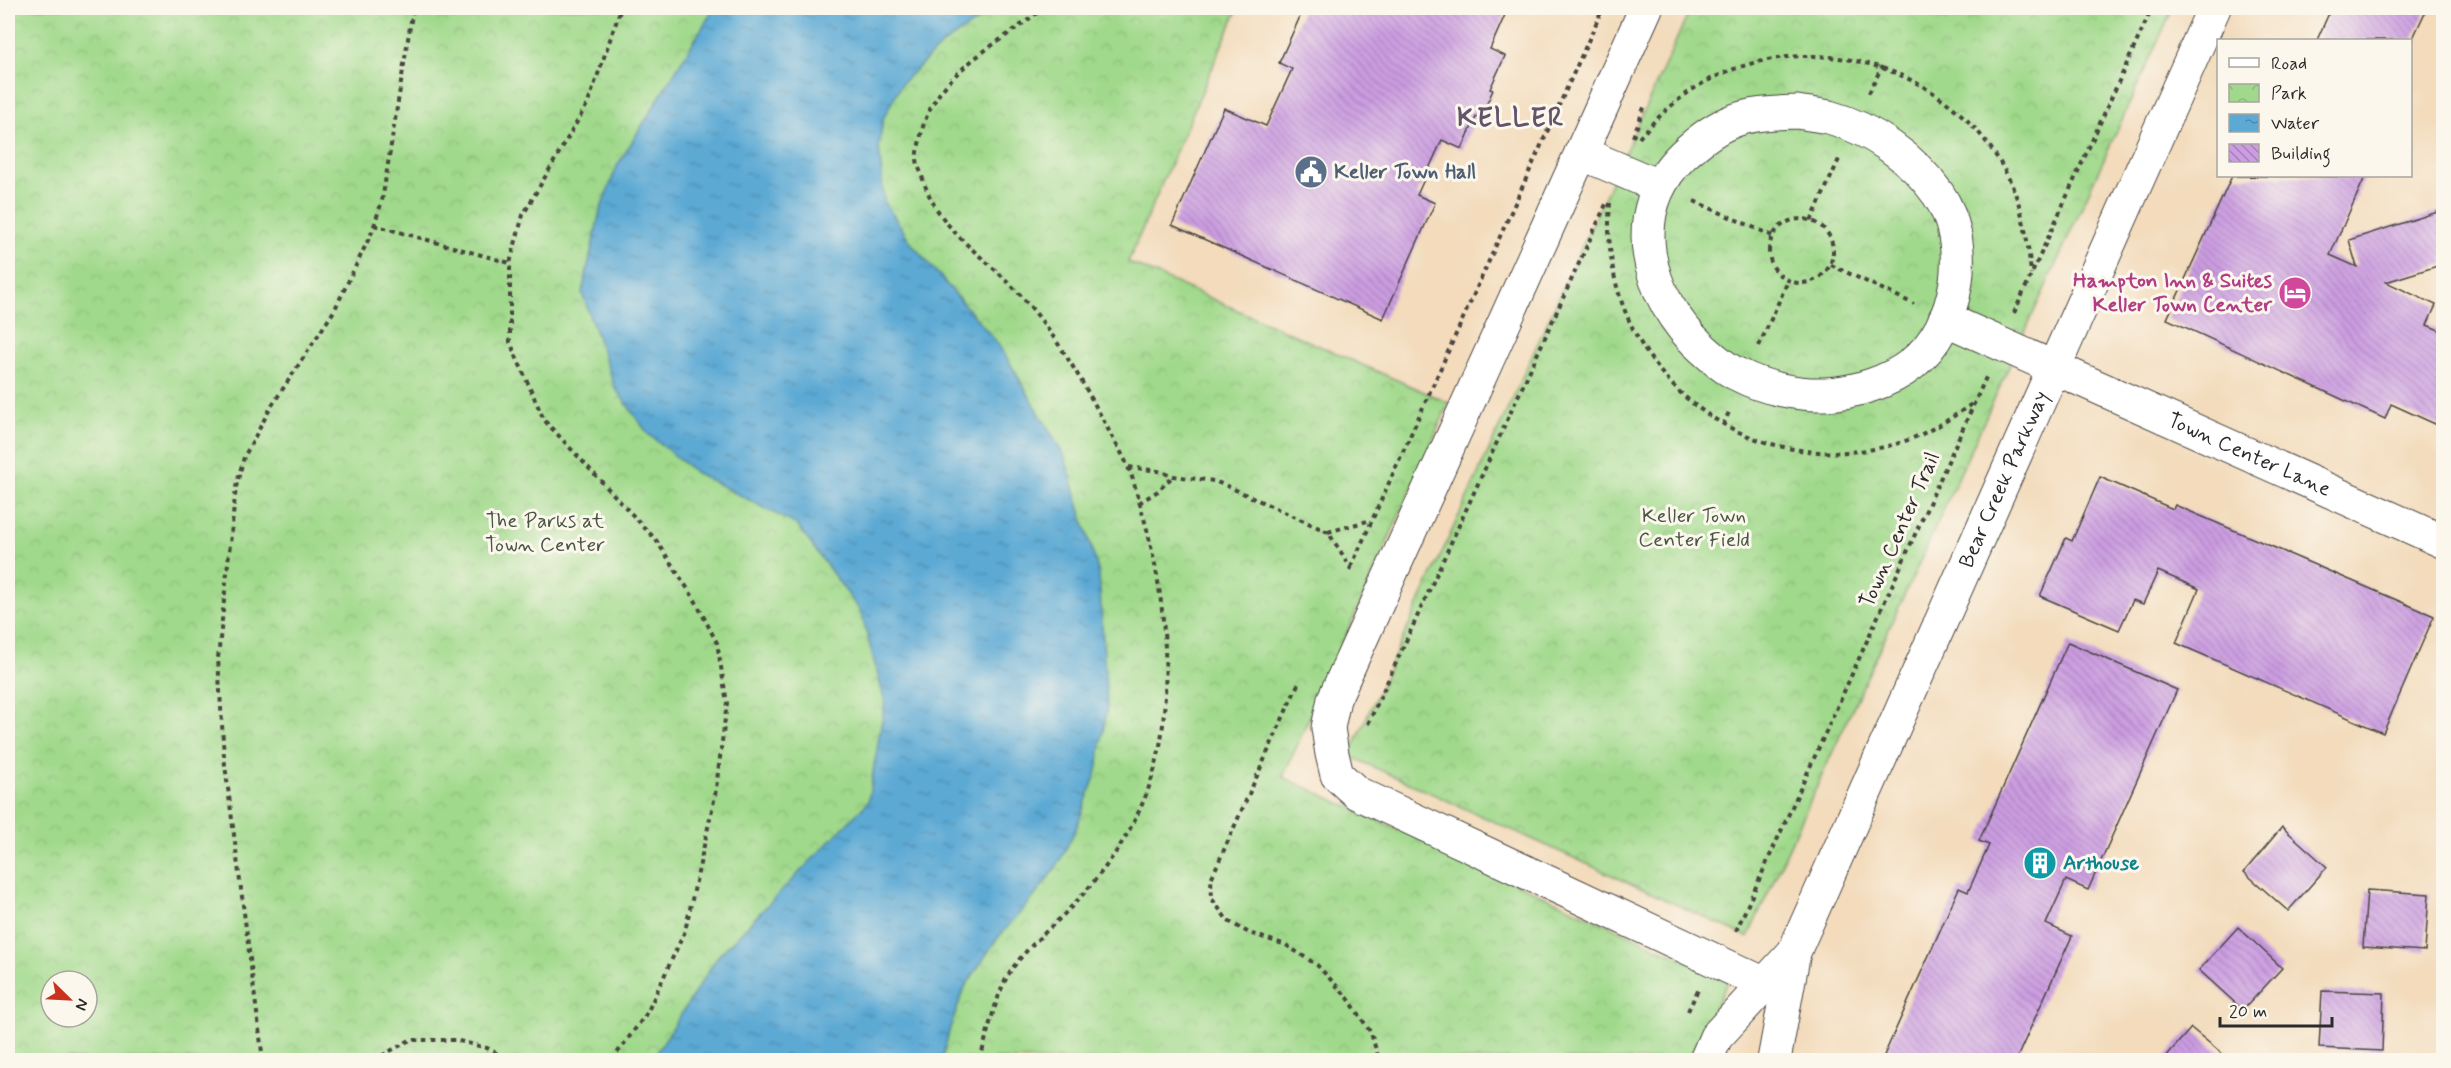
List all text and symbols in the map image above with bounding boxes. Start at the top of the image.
legend [2217,39,2412,177]
text: Road [2271,52,2307,76]
text: Park [2271,82,2307,106]
district label: KELLER [1457,101,1565,136]
text: Water [2271,112,2320,136]
text: Building [2271,142,2331,168]
public building icon: Keller Town Hall [1293,154,1329,190]
place label: Keller Town Hall [1334,158,1476,186]
place label: Hampton Inn & Suites Keller Town Center [2073,267,2273,319]
hotel icon: Hampton Inn & Suites Keller Town Center [2277,275,2313,311]
street label: Bear Creek Parkway [1953,387,2056,572]
street label: Town Center Lane [2163,406,2335,504]
street label: Town Center Trail [1853,448,1947,612]
park label: Keller Town Center Field [1638,502,1750,554]
park label: The Parks at Town Center [485,507,605,559]
building icon: Arthouse [2022,845,2058,881]
place label: Arthouse [2063,849,2139,877]
north arrow [39,969,99,1029]
scale bar [2220,990,2332,1028]
text: N [70,995,93,1014]
text: 20 m [2229,1000,2267,1024]

